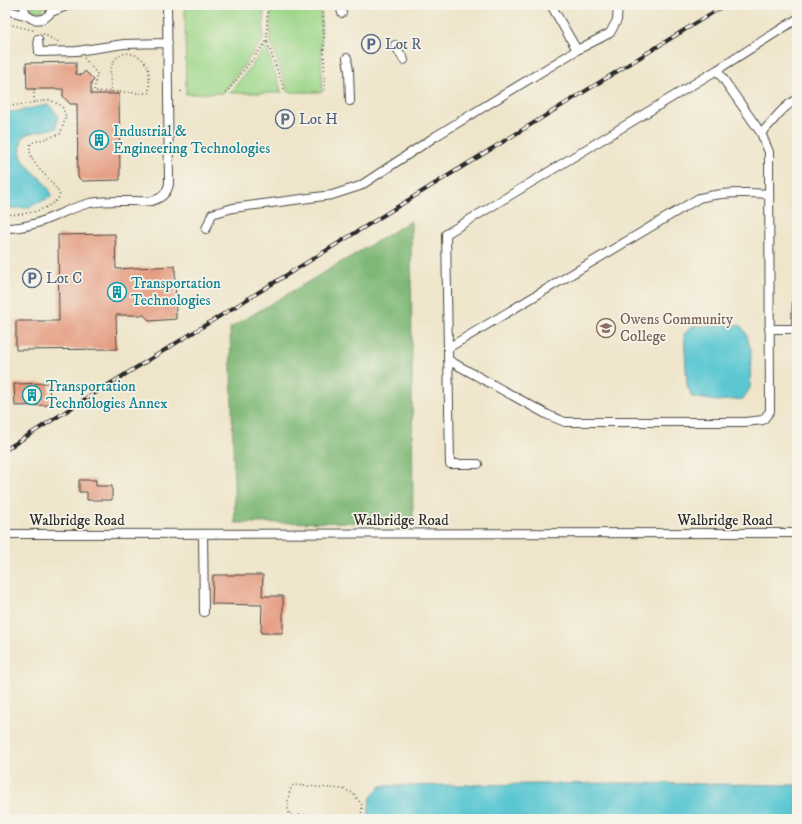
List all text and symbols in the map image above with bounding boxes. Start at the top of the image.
parking icon: Lot R [360,33,382,55]
place label: Lot R [385,35,421,54]
parking icon: Lot H [274,108,296,130]
place label: Lot H [299,110,338,129]
place label: Industrial & Engineering Technologies [113,122,270,158]
building icon: Industrial & Engineering Technologies [88,129,110,151]
parking icon: Lot C [21,267,43,289]
place label: Lot C [46,269,82,288]
place label: Transportation Technologies [131,274,221,310]
building icon: Transportation Technologies [106,281,128,303]
place label: Owens Community College [620,310,734,346]
school or university icon: Owens Community College [595,317,617,339]
place label: Transportation Technologies Annex [46,377,168,413]
building icon: Transportation Technologies Annex [21,384,43,406]
street label: Walbridge Road [28,511,125,530]
street label: Walbridge Road [352,511,449,530]
street label: Walbridge Road [676,511,773,530]

